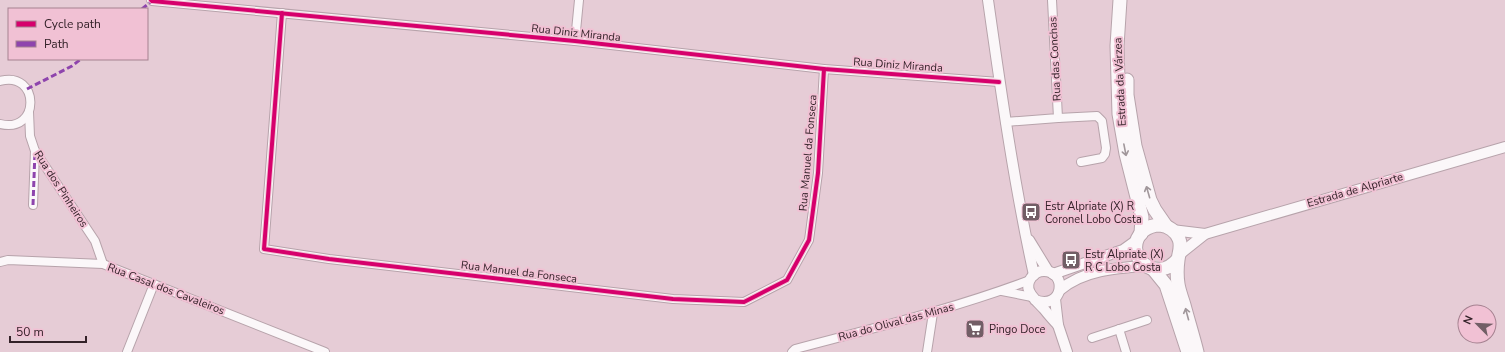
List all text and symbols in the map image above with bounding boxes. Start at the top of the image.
legend [8,8,148,60]
text: Cycle path [44,16,101,32]
street label: Rua das Conchas [1045,16,1065,102]
street label: Rua Diniz Miranda [531,21,622,45]
text: Path [44,36,69,52]
street label: Estrada da Várzea [1110,37,1130,127]
street label: Rua Diniz Miranda [853,54,943,76]
street label: Rua Manuel da Fonseca [795,94,821,212]
one-way arrow [1122,144,1130,157]
street label: Rua dos Pinheiros [31,148,91,230]
street label: Estrada de Alpriarte [1305,169,1405,211]
one-way arrow [1144,186,1151,199]
place label: Estr Alpriate (X) R Coronel Lobo Costa [1045,199,1142,227]
bus stop icon: Estr Alpriate (X) R Coronel Lobo Costa [1020,201,1042,223]
place label: Estr Alpriate (X) R C Lobo Costa [1085,247,1164,275]
bus stop icon: Estr Alpriate (X) R C Lobo Costa [1060,249,1082,271]
street label: Rua Manuel da Fonseca [460,257,578,287]
street label: Rua Casal dos Cavaleiros [105,260,227,318]
street label: Rua do Olival das Minas [837,299,955,345]
north arrow [1457,304,1497,344]
one-way arrow [1182,308,1190,321]
text: N [1460,313,1477,327]
scale bar [10,318,86,344]
supermarket icon: Pingo Doce [964,318,986,340]
place label: Pingo Doce [989,322,1045,337]
text: 50 m [16,324,44,340]

